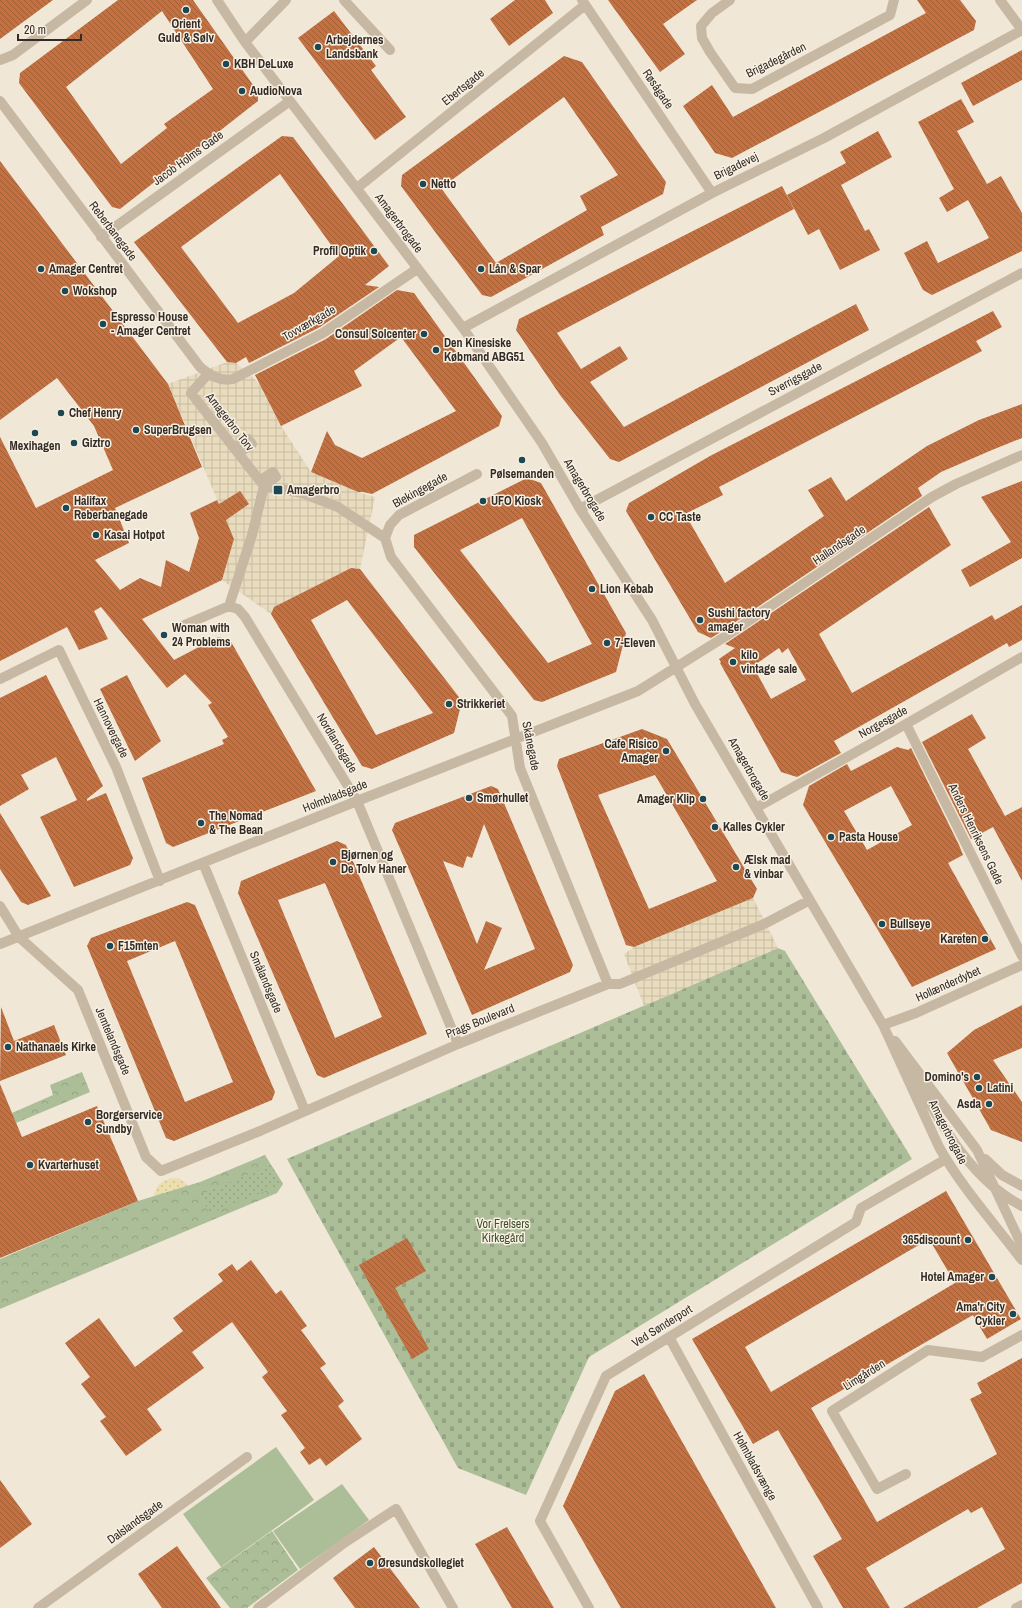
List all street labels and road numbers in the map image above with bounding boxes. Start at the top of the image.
street label: Brigadegården [743,39,809,81]
street label: Ebertsgade [438,65,488,109]
street label: Røsågade [639,66,677,112]
street label: Jacob Holms Gade [149,127,227,189]
street label: Brigadevej [711,148,761,184]
street label: Amagerbrogade [371,189,427,256]
street label: Reberbanegade [85,198,141,264]
street label: Tovværkgade [279,301,339,345]
street label: Sverrigsgade [765,358,825,400]
street label: Amagerbro Torv [202,389,258,454]
street label: Amagerbrogade [559,455,610,524]
street label: Blekingegade [390,468,450,512]
street label: Hallandsgade [810,522,868,568]
street label: Hannovergade [90,695,132,761]
street label: Norgesgade [856,702,910,742]
street label: Nordlandsgade [313,710,361,776]
street label: Skånegade [518,720,544,772]
street label: Amagerbrogade [724,734,774,804]
street label: Holmbladsgade [300,776,370,816]
street label: Anders Henriksens Gade [944,780,1007,887]
street label: Smålandsgade [246,949,286,1015]
street label: Hollænderdybet [913,962,983,1005]
street label: Prags Boulevard [443,1000,517,1042]
street label: Jemtelandsgade [92,1005,134,1077]
street label: Amagerbrogade [924,1096,971,1167]
street label: Ved Sønderport [629,1301,695,1351]
street label: Limgården [840,1356,888,1394]
street label: Holmbladsvænge [729,1429,781,1503]
street label: Dalslandsgade [104,1496,166,1548]

